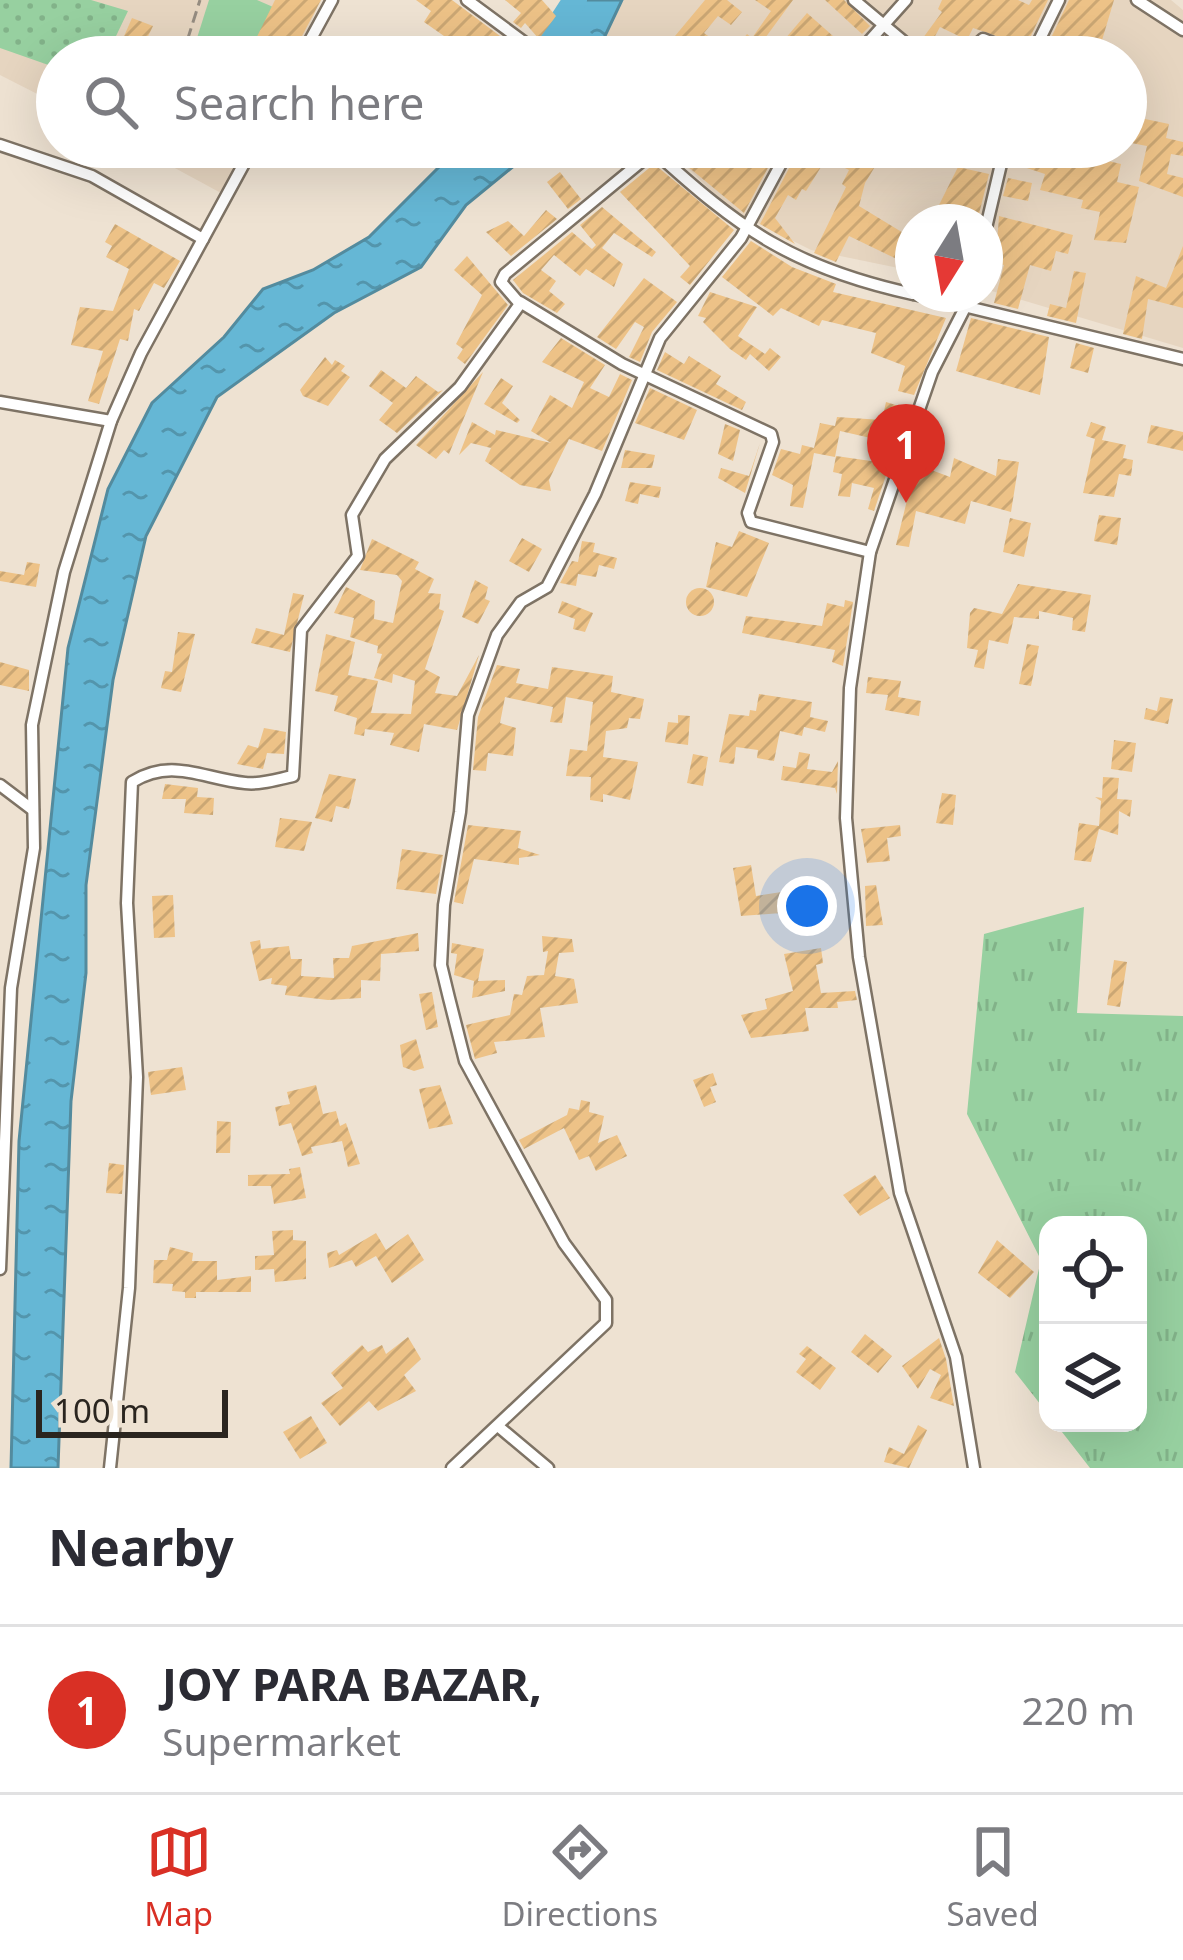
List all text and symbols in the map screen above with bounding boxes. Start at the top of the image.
search box [36,36,1147,168]
icon: search [78,69,144,135]
text: Search here [174,72,424,133]
north arrow [895,204,1003,312]
pin: 1 [867,404,945,503]
your location [777,876,837,936]
map controls [1039,1216,1147,1432]
button: locate [1039,1216,1147,1324]
button: layers [1039,1324,1147,1432]
scale bar [36,1384,228,1437]
text: 100 m [54,1388,150,1433]
text: Nearby [48,1511,234,1581]
text: JOY PARA BAZAR, [162,1653,542,1714]
text: 1 [76,1683,98,1736]
text: 220 m [1021,1683,1135,1736]
text: Supermarket [162,1714,401,1767]
tab: Map [144,1819,213,1936]
tab: Directions [501,1819,658,1936]
tab: Saved [946,1819,1039,1936]

